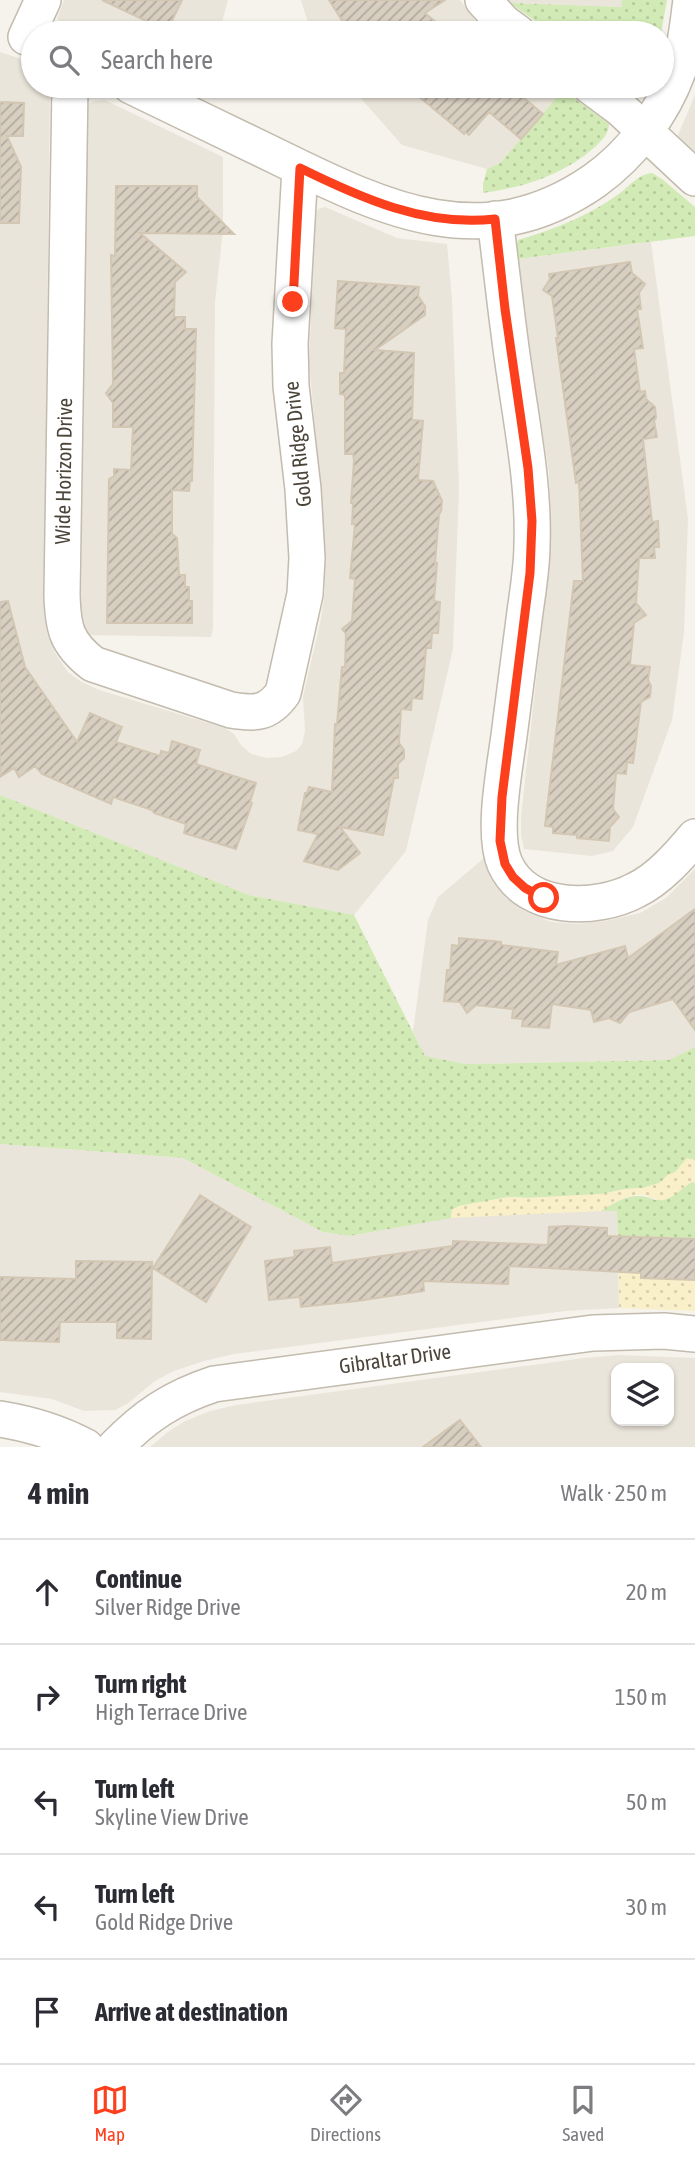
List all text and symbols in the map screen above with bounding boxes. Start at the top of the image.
search box [21,21,674,98]
icon: search [45,41,83,79]
text: Search here [101,45,213,75]
route end [277,286,308,317]
street label: Gold Ridge Drive [278,380,316,508]
street label: Wide Horizon Drive [50,398,76,544]
route start [528,882,559,913]
street label: Gibraltar Drive [337,1338,452,1378]
map controls [611,1363,674,1426]
button: layers [611,1363,674,1426]
text: 4 min [28,1476,89,1510]
text: Walk · 250 m [561,1480,667,1506]
text: Continue [95,1564,182,1594]
icon: ahead [28,1573,66,1611]
text: 20 m [626,1579,667,1605]
text: Silver Ridge Drive [95,1594,241,1620]
text: Turn right [95,1669,186,1699]
icon: right [28,1678,66,1716]
text: 150 m [615,1684,667,1710]
text: High Terrace Drive [95,1699,248,1725]
text: Turn left [95,1774,175,1804]
icon: left [28,1783,66,1821]
text: 50 m [626,1789,667,1815]
text: Skyline View Drive [95,1804,249,1830]
text: Turn left [95,1879,175,1909]
icon: left [28,1888,66,1926]
text: 30 m [626,1894,667,1920]
text: Gold Ridge Drive [95,1909,233,1935]
icon: arrive [28,1993,66,2031]
text: Arrive at destination [95,1997,288,2027]
tab: Map [91,2081,129,2145]
tab: Directions [310,2081,381,2145]
tab: Saved [562,2081,604,2145]

